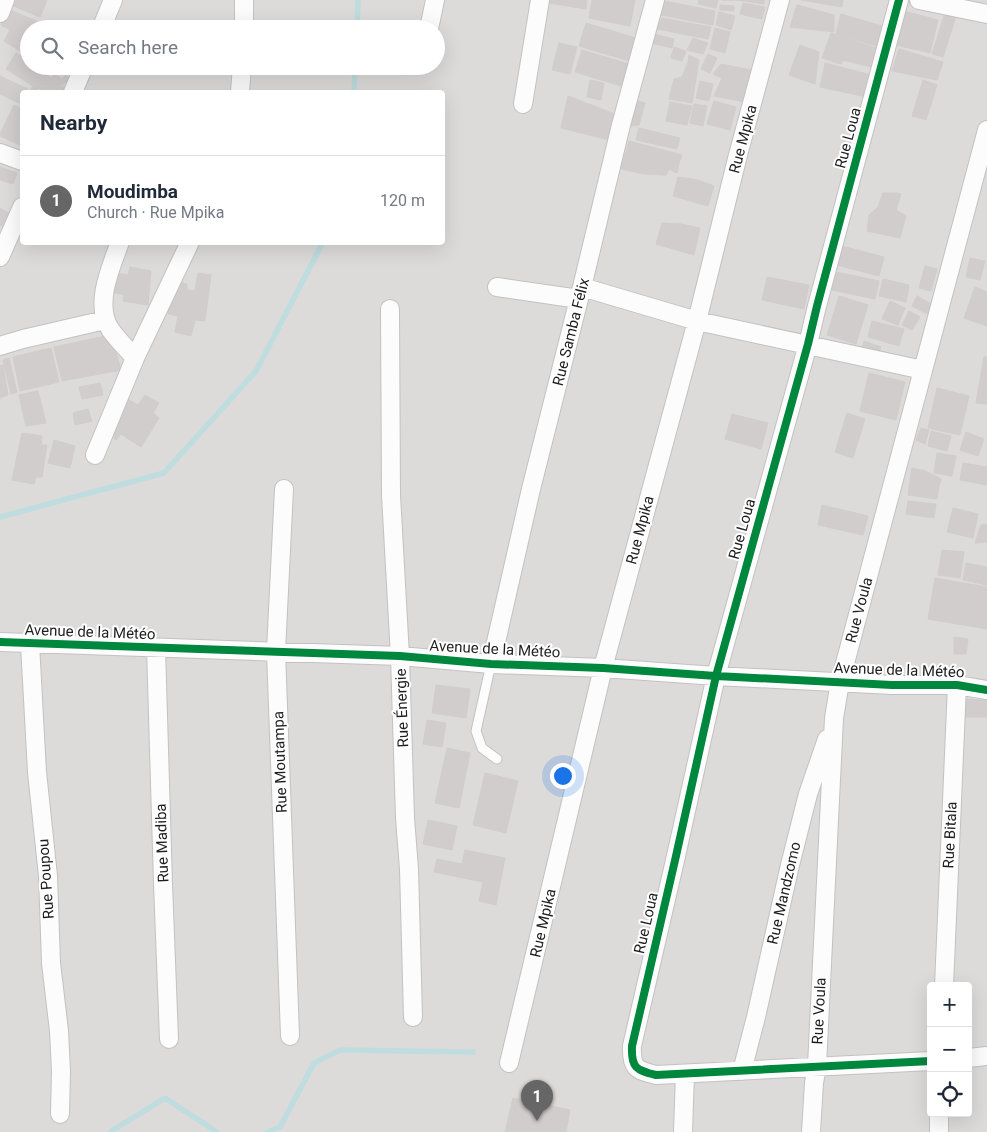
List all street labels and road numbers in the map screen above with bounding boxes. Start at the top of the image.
street label: Rue Mpika [725,103,761,175]
street label: Rue Loua [831,106,865,170]
street label: Rue Samba Félix [549,276,593,388]
street label: Rue Mpika [622,494,658,566]
street label: Rue Loua [725,497,759,561]
street label: Rue Voula [842,575,876,645]
street label: Avenue de la Météo [24,621,156,643]
street label: Avenue de la Météo [429,637,561,661]
street label: Avenue de la Météo [833,659,965,681]
street label: Rue Énergie [392,668,412,748]
street label: Rue Moutampa [269,711,291,813]
street label: Rue Bitala [939,801,961,869]
street label: Rue Madiba [152,803,172,883]
street label: Rue Poupou [34,838,58,920]
street label: Rue Mandzomo [763,840,805,946]
street label: Rue Mpika [526,887,560,959]
street label: Rue Loua [630,891,662,955]
street label: Rue Voula [808,977,830,1045]

